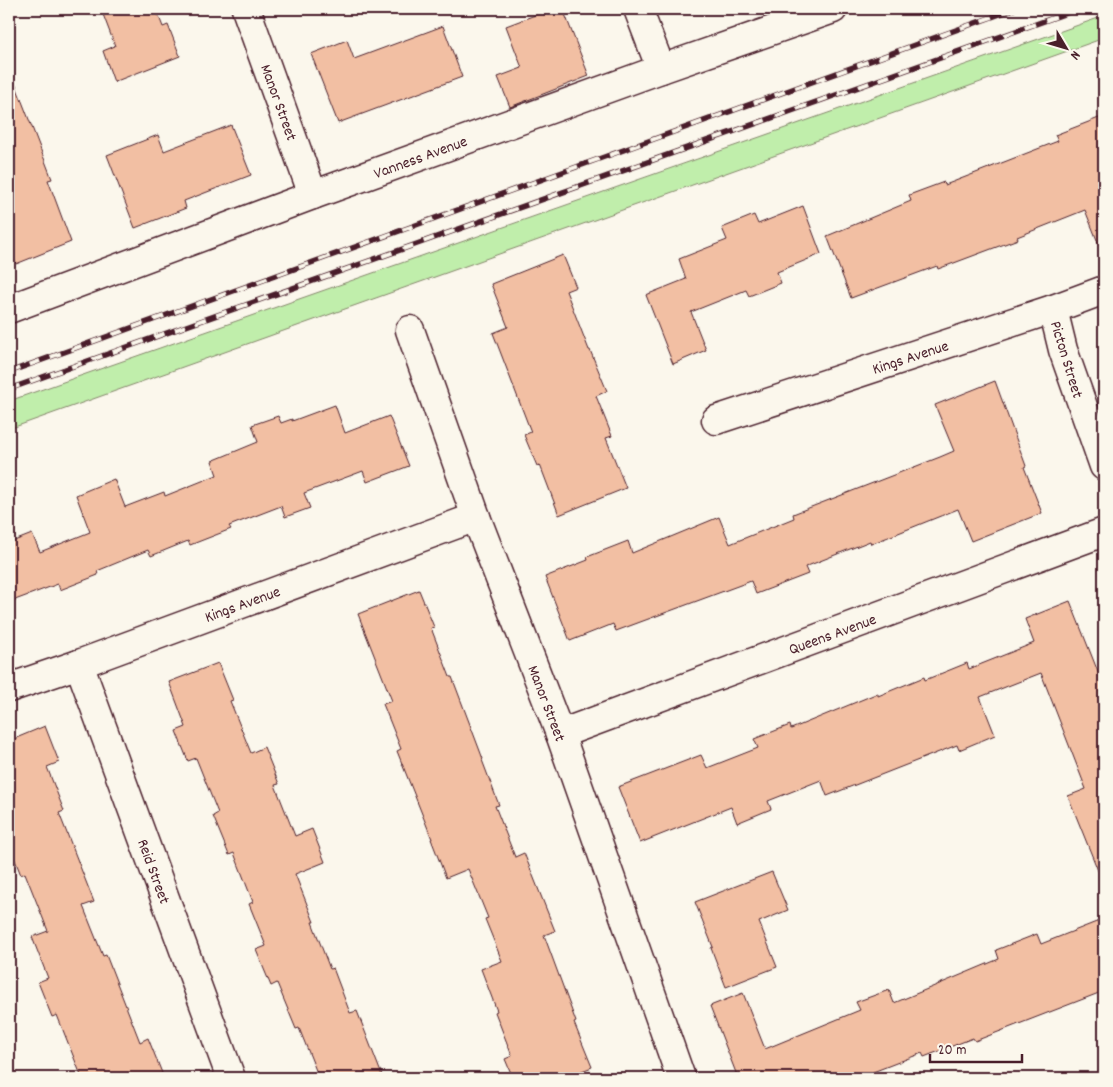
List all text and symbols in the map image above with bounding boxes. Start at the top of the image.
north arrow [1040,22,1090,72]
text: N [1065,46,1085,64]
street label: Manor Street [253,61,302,144]
street label: Vanness Avenue [371,131,471,186]
street label: Picton Street [1043,318,1088,401]
street label: Kings Avenue [870,335,952,382]
street label: Kings Avenue [202,581,284,630]
street label: Queens Avenue [786,609,880,662]
street label: Manor Street [521,662,571,745]
street label: Reid Street [130,836,175,908]
scale bar [930,1032,1023,1064]
text: 20 m [938,1040,966,1062]

